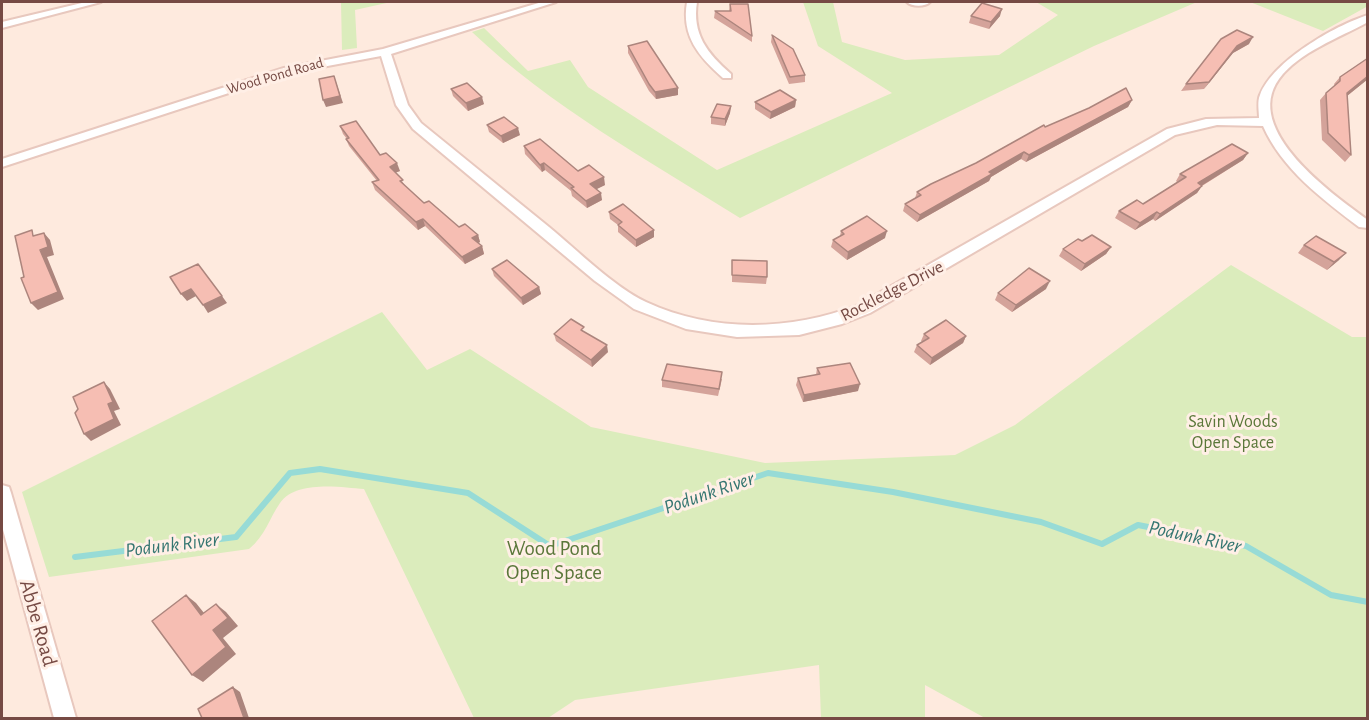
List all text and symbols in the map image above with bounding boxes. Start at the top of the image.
street label: Wood Pond Road [224,54,326,98]
street label: Rockledge Drive [837,256,947,326]
park label: Savin Woods Open Space [1188,411,1278,454]
water label: Podunk River [661,466,757,520]
water label: Podunk River [1147,515,1243,559]
water label: Podunk River [124,527,220,563]
park label: Wood Pond Open Space [506,536,602,586]
street label: Abbe Road [14,577,62,669]

